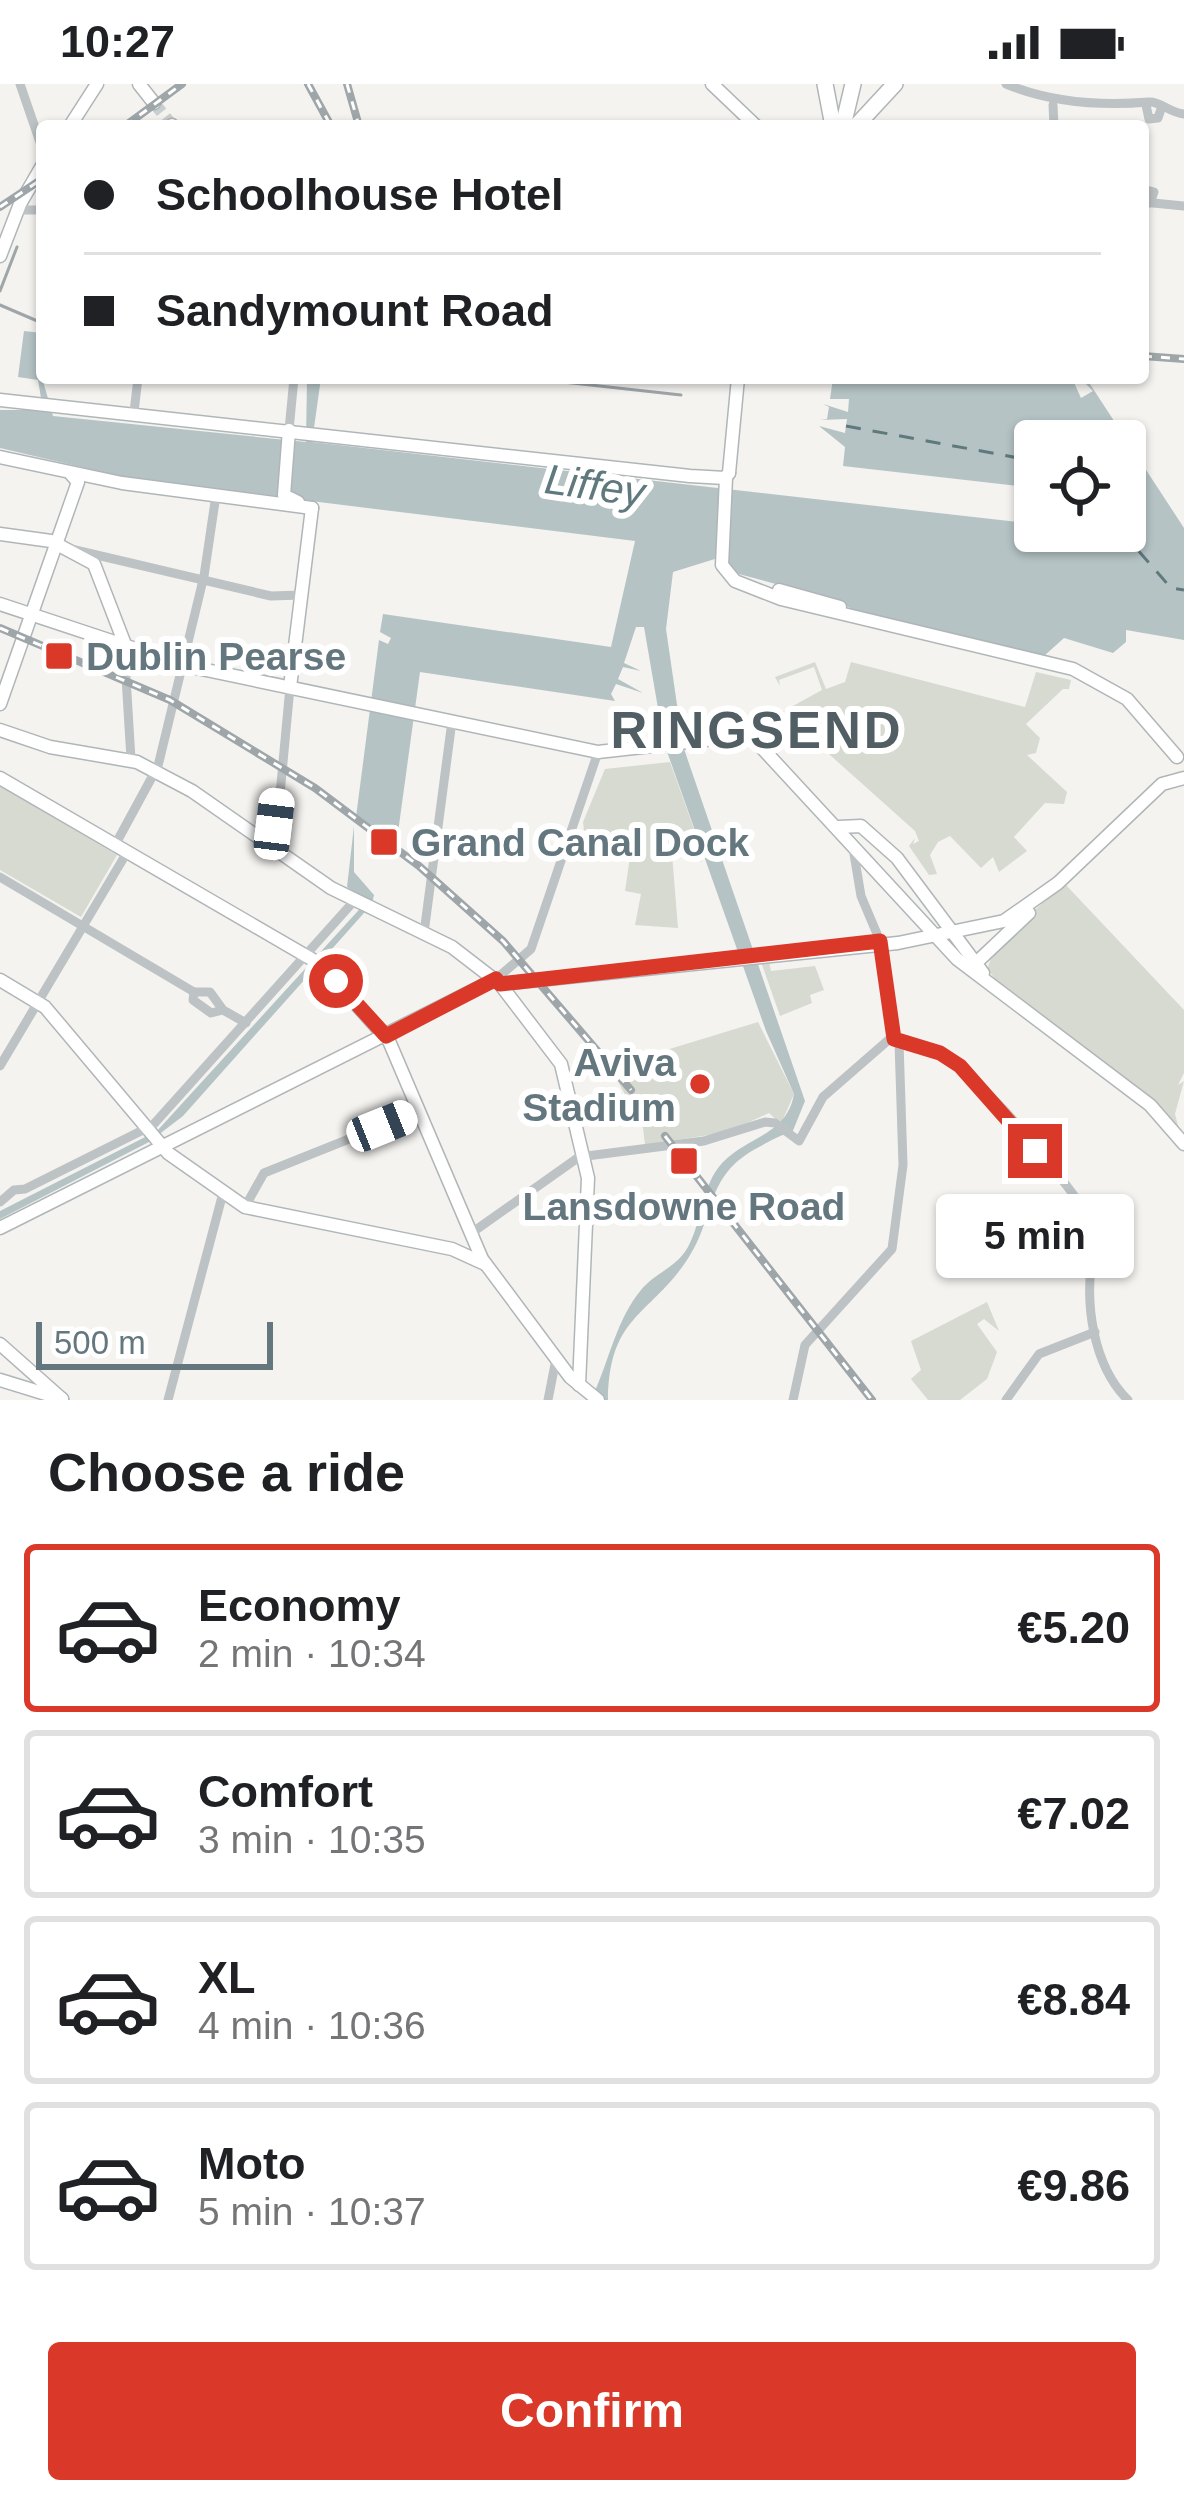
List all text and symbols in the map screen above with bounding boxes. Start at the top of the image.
text: 10:27 [60,16,175,67]
text: Schoolhouse Hotel [156,169,564,220]
text: Sandymount Road [156,285,554,336]
map controls [1014,420,1146,552]
button: locate [1014,420,1146,552]
water label: Liffey [542,455,651,516]
place label: Dublin Pearse [86,635,346,678]
marker: Dublin Pearse [43,640,75,672]
district label: RINGSEND [610,702,904,759]
car [252,786,296,862]
place label: Grand Canal Dock [411,821,749,864]
marker: Grand Canal Dock [368,826,400,858]
route start [309,954,363,1008]
place label: Aviva Stadium [522,1041,676,1129]
marker: Aviva Stadium [687,1071,713,1097]
car [342,1096,422,1156]
route end [1008,1124,1062,1178]
marker: Lansdowne Road [668,1145,700,1177]
place label: Lansdowne Road [523,1185,845,1228]
callout: 5 min [936,1193,1134,1277]
text: 5 min [984,1214,1086,1257]
scale bar [36,1316,273,1369]
text: 500 m [54,1324,146,1361]
text: Choose a ride [48,1442,405,1502]
icon: car [54,1574,162,1682]
text: Economy [198,1580,401,1631]
text: €5.20 [1017,1602,1130,1653]
text: 2 min · 10:34 [198,1632,426,1675]
icon: car [54,1760,162,1868]
text: Comfort [198,1766,373,1817]
text: €7.02 [1017,1788,1130,1839]
text: 3 min · 10:35 [198,1818,426,1861]
icon: car [54,1946,162,2054]
text: XL [198,1952,256,2003]
text: €8.84 [1017,1974,1130,2025]
text: 4 min · 10:36 [198,2004,426,2047]
icon: car [54,2132,162,2240]
text: Moto [198,2138,305,2189]
text: €9.86 [1017,2160,1130,2211]
text: 5 min · 10:37 [198,2190,426,2233]
button: Confirm [48,2342,1136,2480]

